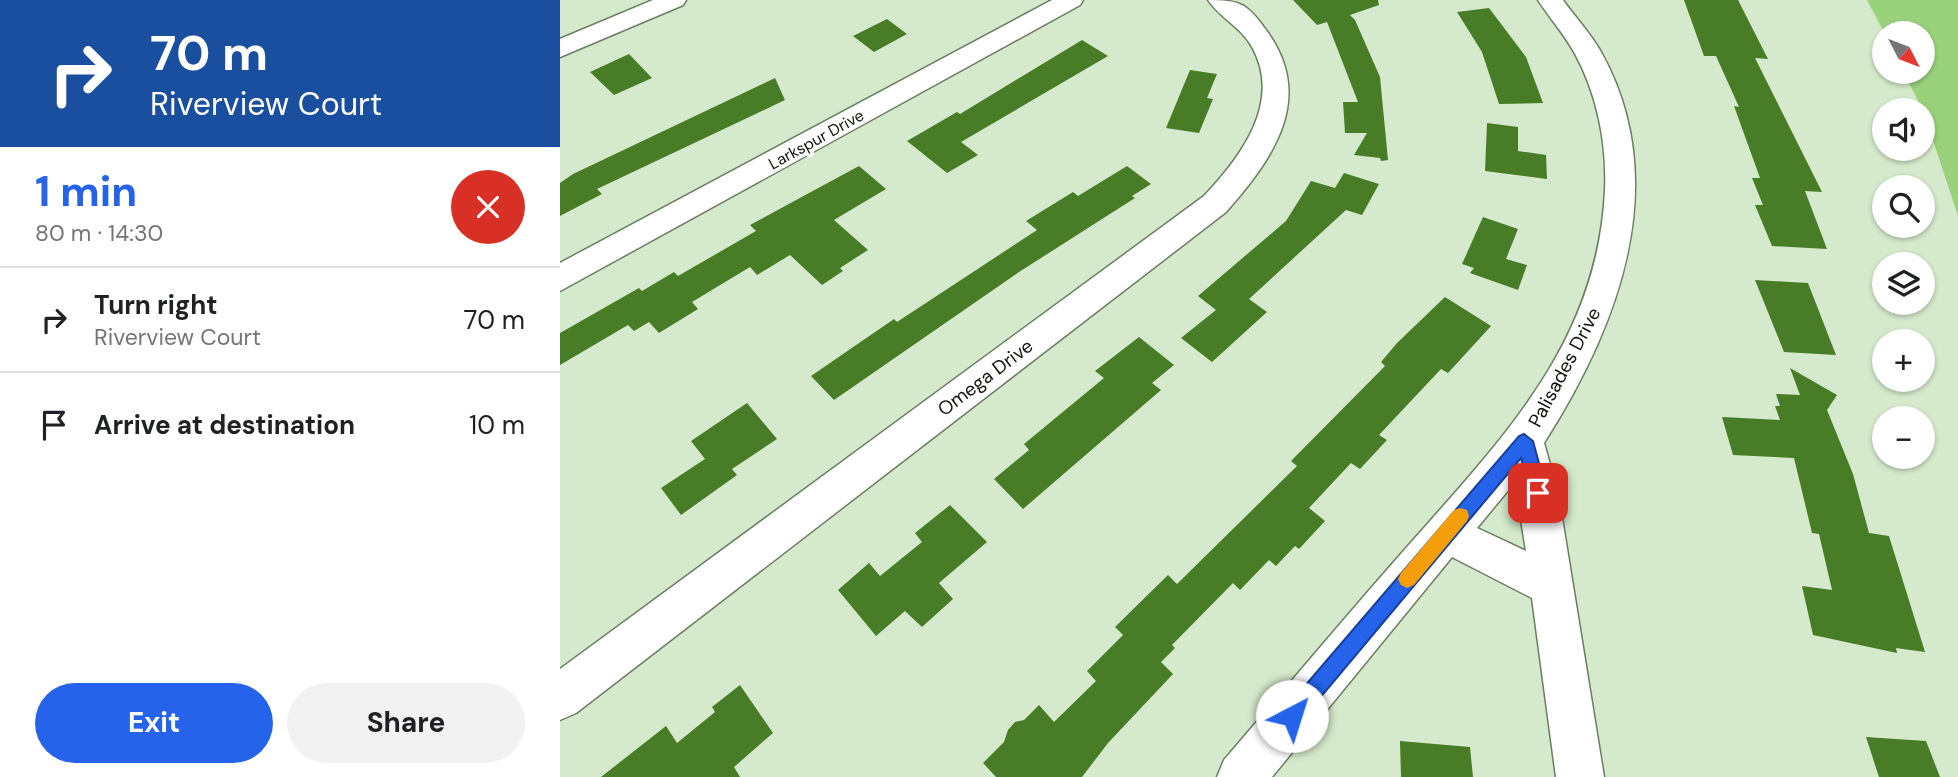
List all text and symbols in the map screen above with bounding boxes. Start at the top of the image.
text: 70 m [150,21,268,85]
north arrow [1872,21,1936,84]
map controls [1872,21,1935,469]
icon: right [35,28,126,119]
text: Riverview Court [150,83,382,125]
button: sound [1872,98,1935,161]
street label: Larkspur Drive [765,105,868,174]
text: 1 min [35,164,137,219]
button: close [451,170,525,244]
button: search [1872,175,1935,238]
text: 80 m · 14:30 [35,218,163,248]
button: layers [1872,252,1935,315]
text: Turn right [94,288,218,322]
icon: right [35,301,73,339]
text: 70 m [464,303,525,337]
street label: Palisades Drive [1522,303,1606,431]
text: Riverview Court [94,322,261,352]
button: + [1872,329,1935,392]
street label: Omega Drive [933,333,1038,421]
icon: arrive [35,406,73,444]
button: − [1872,406,1935,469]
text: Arrive at destination [94,408,355,442]
text: 10 m [469,408,525,442]
pin [1508,463,1568,523]
icon: arrive [1519,474,1557,512]
position arrow [1255,679,1329,753]
button: Exit [35,683,273,763]
button: Share [287,683,525,763]

